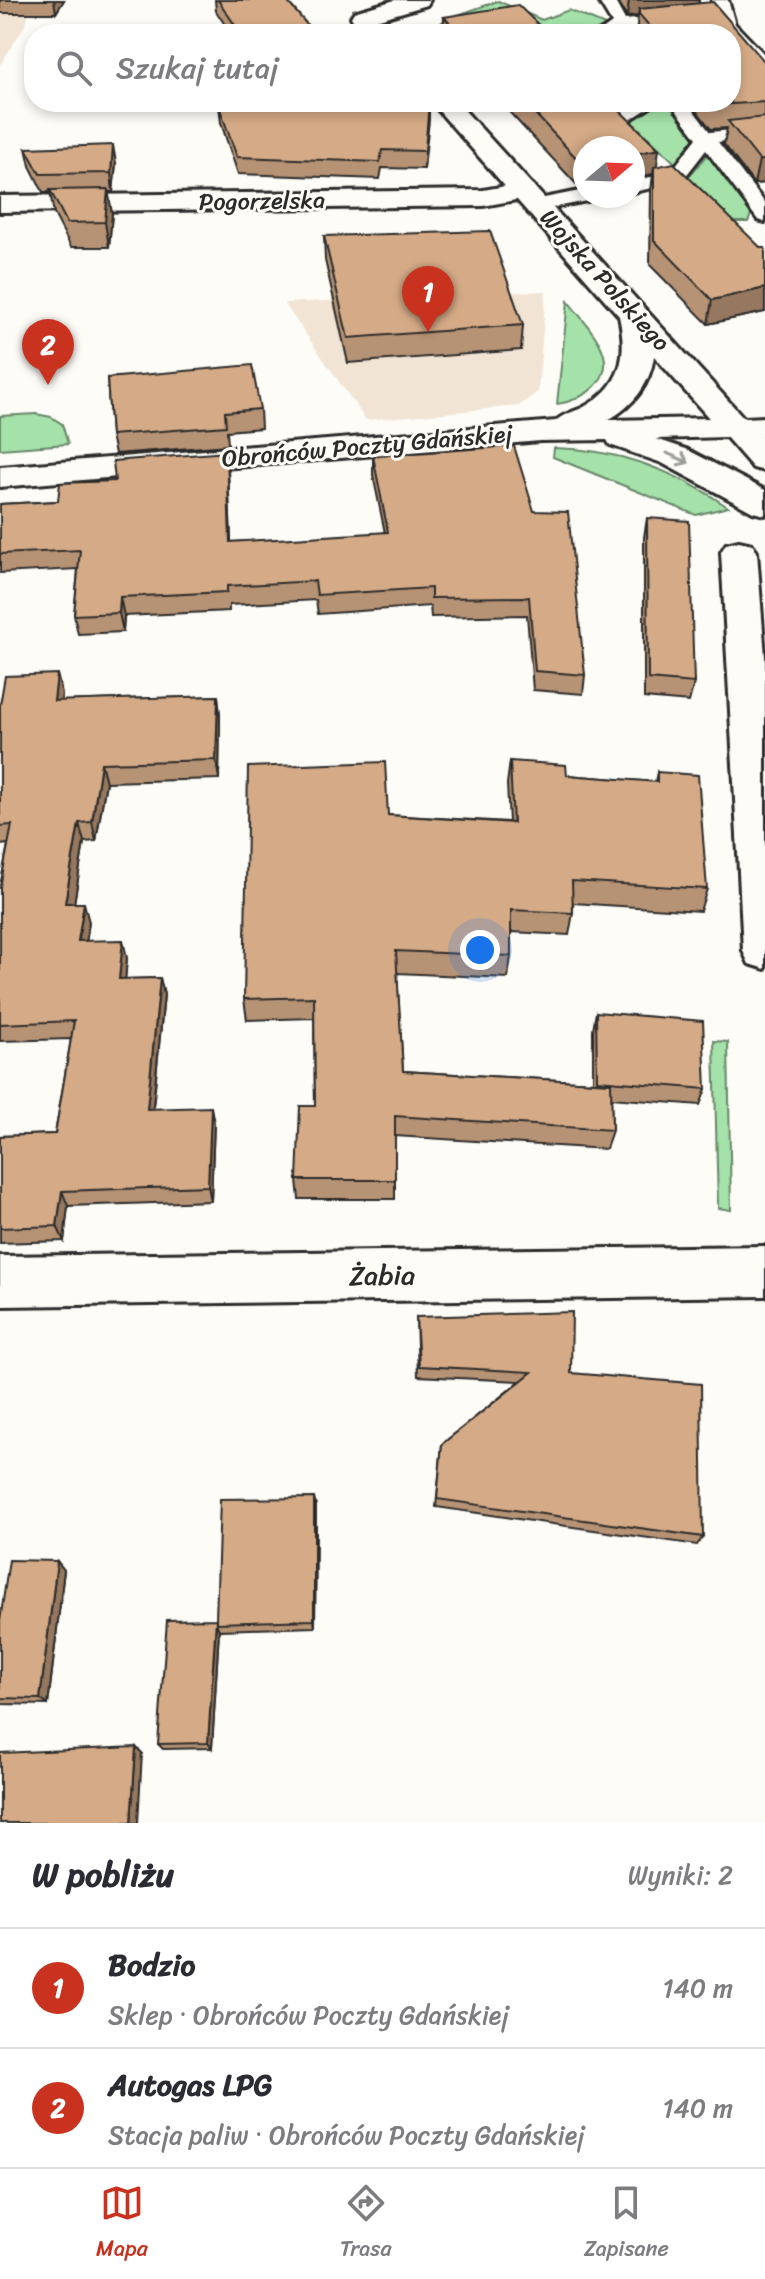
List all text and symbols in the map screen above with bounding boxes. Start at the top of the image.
search box [24,24,741,112]
text: Szukaj tutaj [116,41,279,95]
icon: search [52,46,96,90]
north arrow [573,136,645,208]
street label: Pogorzelska [198,179,326,223]
street label: Wojska Polskiego [529,199,681,361]
pin: 1 [402,266,454,332]
pin: 2 [22,319,74,385]
street label: Obrońców Poczty Gdańskiej [220,412,515,480]
one-way arrow [666,452,690,467]
your location [460,930,500,970]
street label: Żabia [348,1250,416,1301]
text: W pobliżu [32,1845,174,1905]
text: Wyniki: 2 [628,1852,733,1898]
text: Bodzio [108,1938,195,1992]
text: 1 [52,1965,64,2011]
text: 140 m [662,1965,733,2011]
text: Sklep · Obrońców Poczty Gdańskiej [108,1992,509,2038]
text: Autogas LPG [108,2058,273,2112]
text: 2 [50,2085,66,2131]
text: 140 m [662,2085,733,2131]
text: Stacja paliw · Obrońców Poczty Gdańskiej [108,2112,585,2158]
tab: Mapa [96,2181,148,2268]
tab: Trasa [340,2181,391,2268]
tab: Zapisane [584,2181,669,2268]

